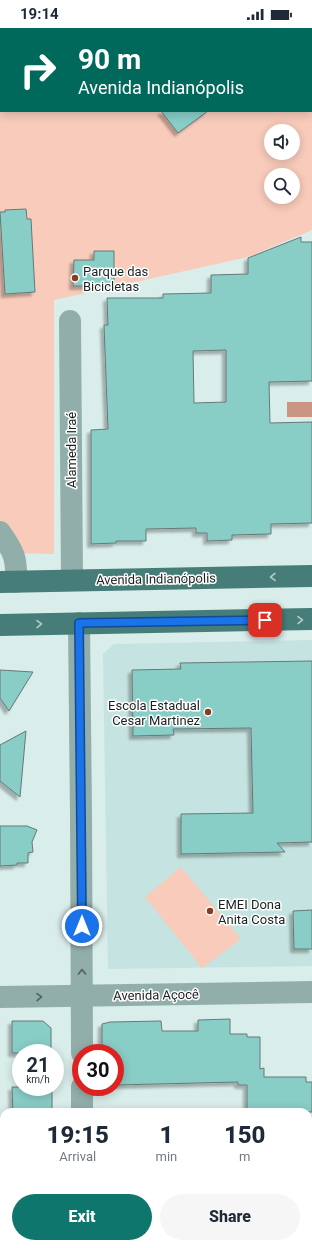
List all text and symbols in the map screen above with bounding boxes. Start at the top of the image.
text: 19:14 [20,5,59,23]
text: 90 m [78,43,141,76]
icon: right [12,44,64,96]
text: Avenida Indianópolis [78,77,244,98]
map controls [264,124,300,204]
button: sound [264,124,300,160]
button: search [264,168,300,204]
place label: Parque das Bicicletas [83,264,149,294]
marker: Parque das Bicicletas [70,273,80,283]
street label: Alameda Iraé [64,412,79,488]
street label: Avenida Indianópolis [96,570,216,588]
one-way arrow [270,572,276,581]
pin [248,603,282,637]
icon: arrive [254,609,276,631]
one-way arrow [297,615,303,624]
one-way arrow [36,620,42,629]
place label: Escola Estadual Cesar Martinez [108,698,201,728]
marker: Escola Estadual Cesar Martinez [203,707,213,717]
place label: EMEI Dona Anita Costa [218,897,285,927]
position arrow [61,905,103,947]
marker: EMEI Dona Anita Costa [205,906,215,916]
one-way arrow [78,969,86,975]
street label: Avenida Açocê [113,987,199,1003]
one-way arrow [36,993,42,1001]
speed limit sign: 30 [72,1044,124,1096]
text: 21 [27,1053,49,1077]
text: km/h [26,1074,50,1085]
text: 19:15 [47,1121,109,1149]
text: 1 [159,1121,173,1149]
text: 150 [224,1121,265,1149]
text: Arrival [59,1149,96,1164]
text: min [156,1149,177,1164]
text: m [239,1149,250,1164]
button: Exit [12,1194,152,1240]
button: Share [160,1194,300,1240]

